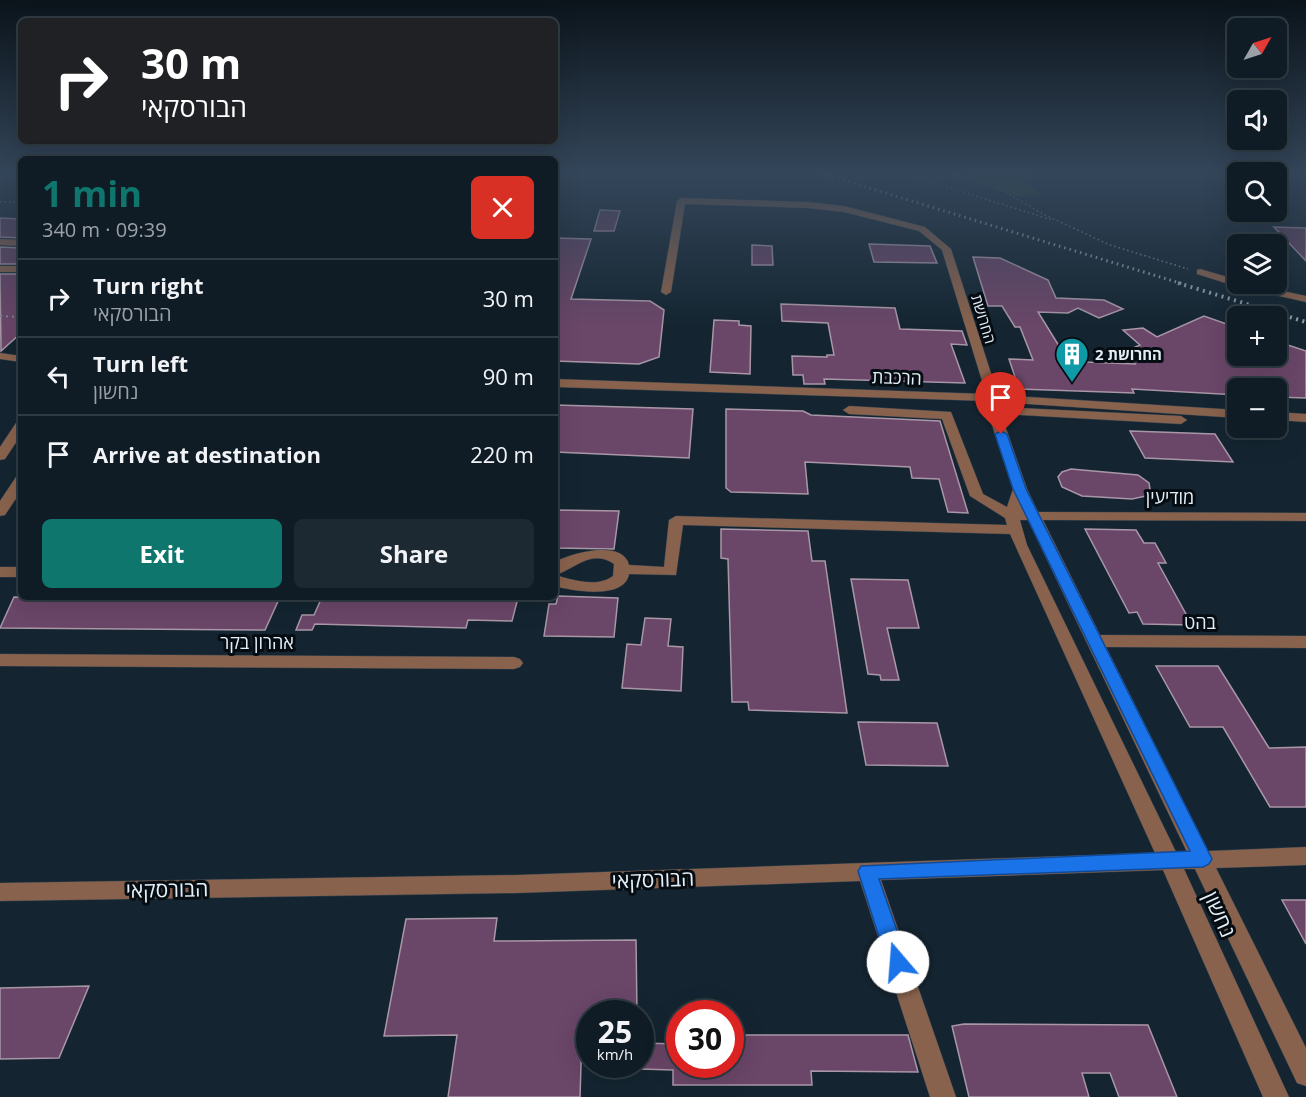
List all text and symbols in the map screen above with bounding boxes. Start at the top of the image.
north arrow [1227,18,1287,78]
map controls [1227,18,1287,438]
text: 30 m [141,34,241,91]
icon: right [42,42,120,120]
text: הבורסקאי [141,88,247,125]
button: sound [1227,90,1287,150]
button: search [1227,162,1287,222]
text: 1 min [42,169,142,218]
button: close [471,176,534,239]
text: 340 m · 09:39 [42,216,167,243]
button: layers [1227,234,1287,294]
text: Turn right [93,270,204,300]
icon: right [42,282,75,315]
text: 30 m [483,283,534,313]
street label: החרושת [967,292,1001,346]
text: הבורסקאי [93,300,172,327]
button: + [1227,306,1287,366]
building icon: החרושת 2 [1054,336,1090,383]
place label: החרושת 2 [1095,344,1162,364]
text: Turn left [93,348,188,378]
icon: left [42,360,75,393]
text: 90 m [483,361,534,391]
street label: הרכבת [872,364,922,390]
pin [975,372,1026,434]
text: נחשון [93,378,138,405]
button: − [1227,378,1287,438]
icon: arrive [984,381,1017,414]
icon: arrive [42,438,75,471]
text: Arrive at destination [93,439,321,469]
text: 220 m [470,439,534,469]
street label: מודיעין [1146,485,1194,509]
button: Exit [42,519,282,588]
button: Share [294,519,534,588]
street label: בהט [1184,610,1217,634]
street label: אהרון בקר [220,630,294,654]
street label: הבורסקאי [611,864,695,894]
street label: הבורסקאי [126,874,208,904]
street label: נחשון [1198,887,1242,941]
position arrow [866,930,930,994]
speed limit sign: 30 [666,1000,744,1078]
text: 25 [598,1011,632,1052]
text: km/h [597,1044,633,1064]

